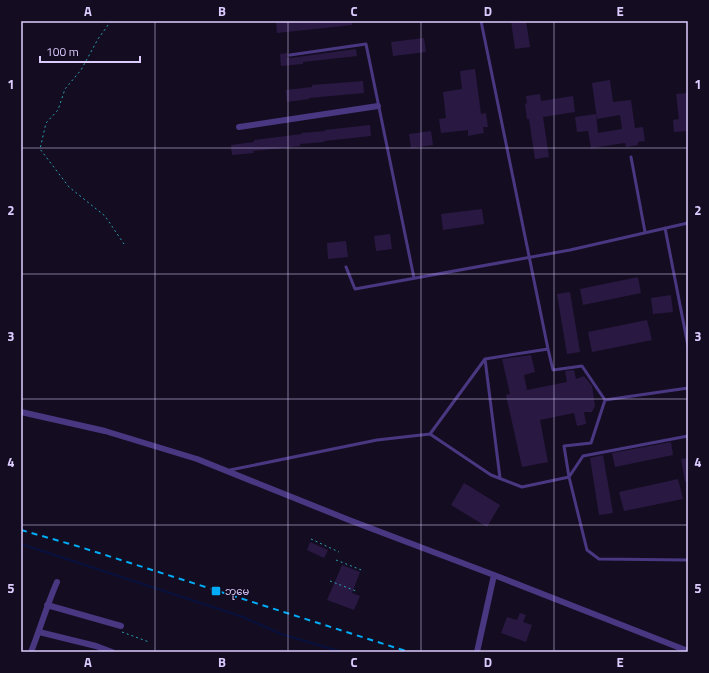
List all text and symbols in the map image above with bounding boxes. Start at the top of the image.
text: A [84,1,92,21]
text: B [218,1,226,21]
text: C [350,1,358,21]
text: D [484,1,492,21]
text: E [616,1,624,21]
scale bar [40,38,140,64]
text: 100 m [46,42,79,61]
text: 1 [7,74,15,94]
text: 1 [694,74,702,94]
text: 2 [7,200,15,220]
text: 2 [694,200,702,220]
text: 3 [7,326,15,346]
text: 3 [694,326,702,346]
text: 4 [7,452,15,472]
text: 4 [694,452,702,472]
text: 5 [7,578,15,598]
text: 5 [694,578,702,598]
place label: ဘုမေ [225,584,249,600]
marker: ဘုမေ [210,585,222,597]
text: A [84,652,92,672]
text: B [218,652,226,672]
text: C [350,652,358,672]
text: D [484,652,492,672]
text: E [616,652,624,672]

